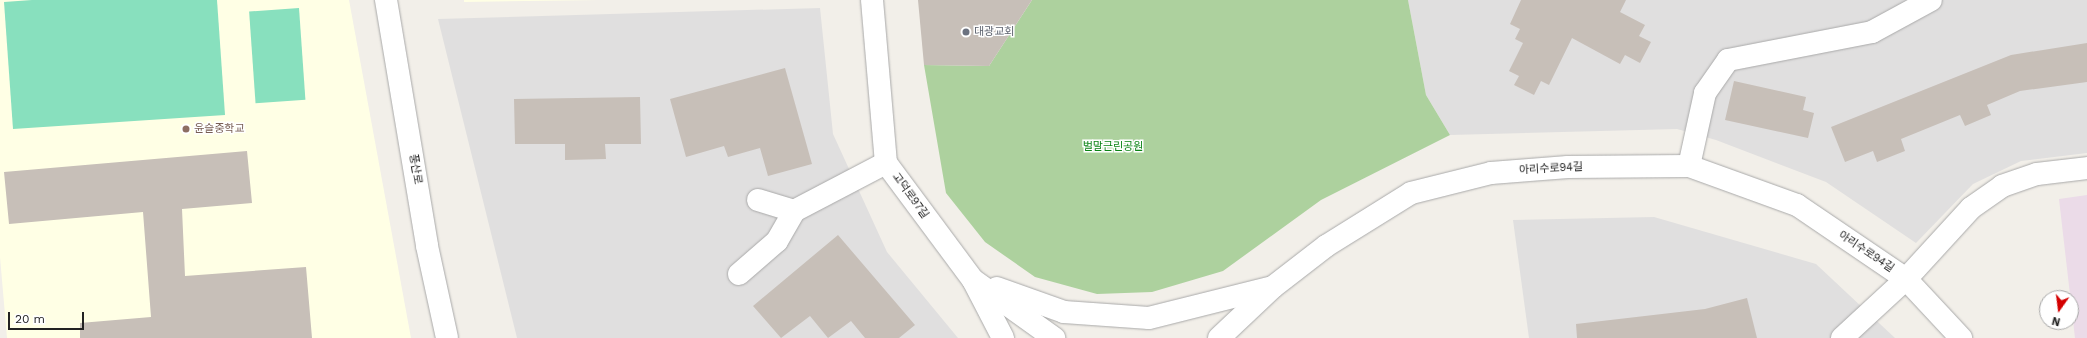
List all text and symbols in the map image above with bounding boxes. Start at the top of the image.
place label: 대광교회 [974,25,1014,39]
marker: 대광교회 [961,27,971,37]
place label: 윤슬중학교 [194,122,245,136]
marker: 윤슬중학교 [181,124,191,134]
park label: 벌말근린공원 [1083,140,1143,154]
street label: 풍산로 [406,153,424,185]
street label: 아리수로94길 [1519,161,1583,177]
street label: 고덕로97길 [889,171,931,221]
street label: 아리수로94길 [1836,229,1896,275]
north arrow [2039,290,2079,330]
scale bar [10,304,86,330]
text: 20 m [15,312,45,326]
text: N [2051,314,2062,328]

